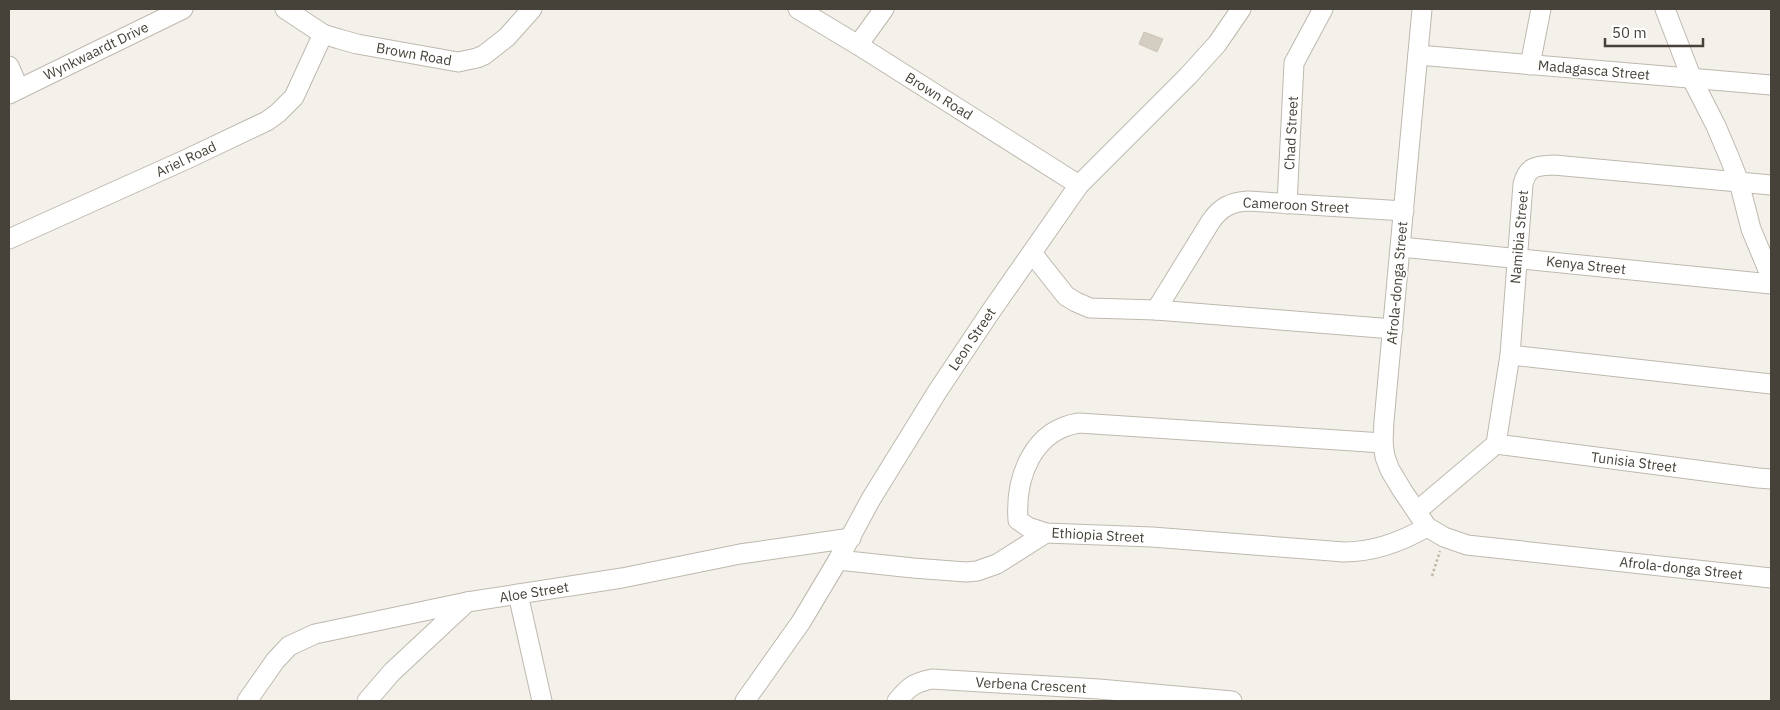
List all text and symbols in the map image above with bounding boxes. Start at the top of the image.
scale bar [1605,15,1702,47]
street label: Wynkwaardt Drive [41,18,152,84]
text: 50 m [1612,23,1647,42]
street label: Brown Road [375,39,453,69]
street label: Madagasca Street [1537,56,1651,84]
street label: Brown Road [902,68,976,124]
street label: Chad Street [1280,96,1302,170]
street label: Ariel Road [153,137,219,181]
street label: Namibia Street [1506,189,1532,285]
street label: Cameroon Street [1242,193,1350,217]
street label: Afrola-donga Street [1383,220,1411,345]
street label: Kenya Street [1545,252,1627,278]
street label: Leon Street [944,304,1000,374]
street label: Tunisia Street [1590,448,1678,476]
street label: Ethiopia Street [1051,524,1145,546]
street label: Afrola-donga Street [1618,553,1744,583]
street label: Aloe Street [498,578,570,606]
street label: Verbena Crescent [975,673,1087,697]

